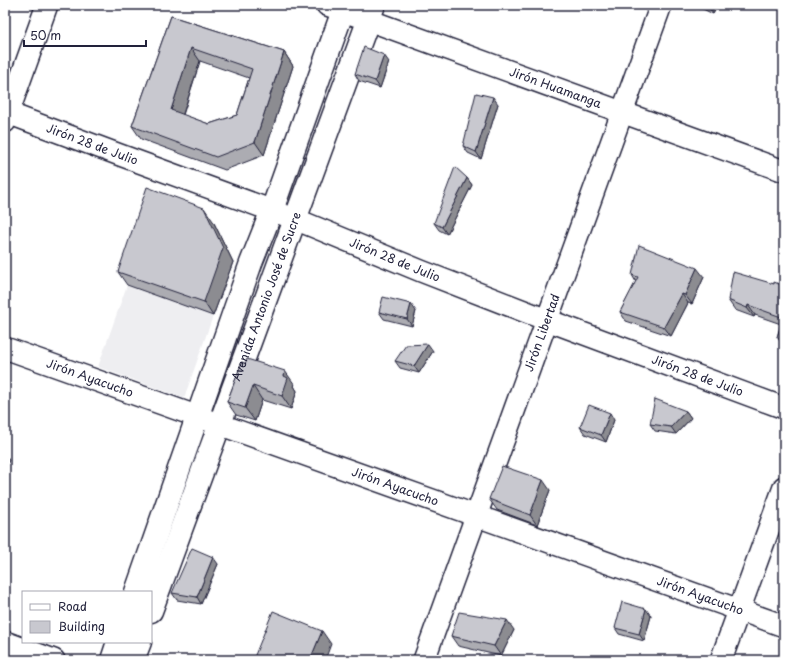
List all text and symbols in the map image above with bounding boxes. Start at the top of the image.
scale bar [24,22,146,48]
text: 50 m [30,26,61,44]
street label: Jirón Huamanga [507,62,605,112]
street label: Jirón 28 de Julio [44,118,141,169]
street label: Avenida Antonio José de Sucre [226,209,305,383]
street label: Jirón 28 de Julio [347,232,443,286]
street label: Jirón Libertad [519,291,564,374]
street label: Jirón 28 de Julio [649,350,746,400]
street label: Jirón Ayacucho [44,354,136,401]
street label: Jirón Ayacucho [349,462,441,510]
street label: Jirón Ayacucho [655,571,746,619]
legend [22,591,152,643]
text: Road [58,597,87,615]
text: Building [58,617,105,635]

